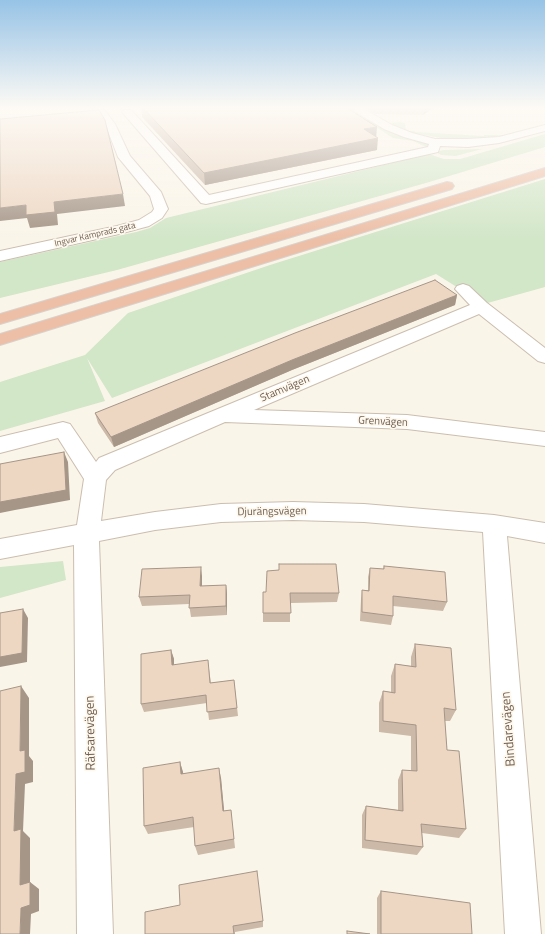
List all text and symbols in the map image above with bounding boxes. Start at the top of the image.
street label: Ingvar Kamprads gata [53,220,137,250]
street label: Stamvägen [258,373,312,405]
street label: Grenvägen [358,414,408,430]
street label: Djurängsvägen [237,505,307,519]
street label: Bindarevägen [499,691,519,767]
street label: Räfsarevägen [83,695,99,771]

